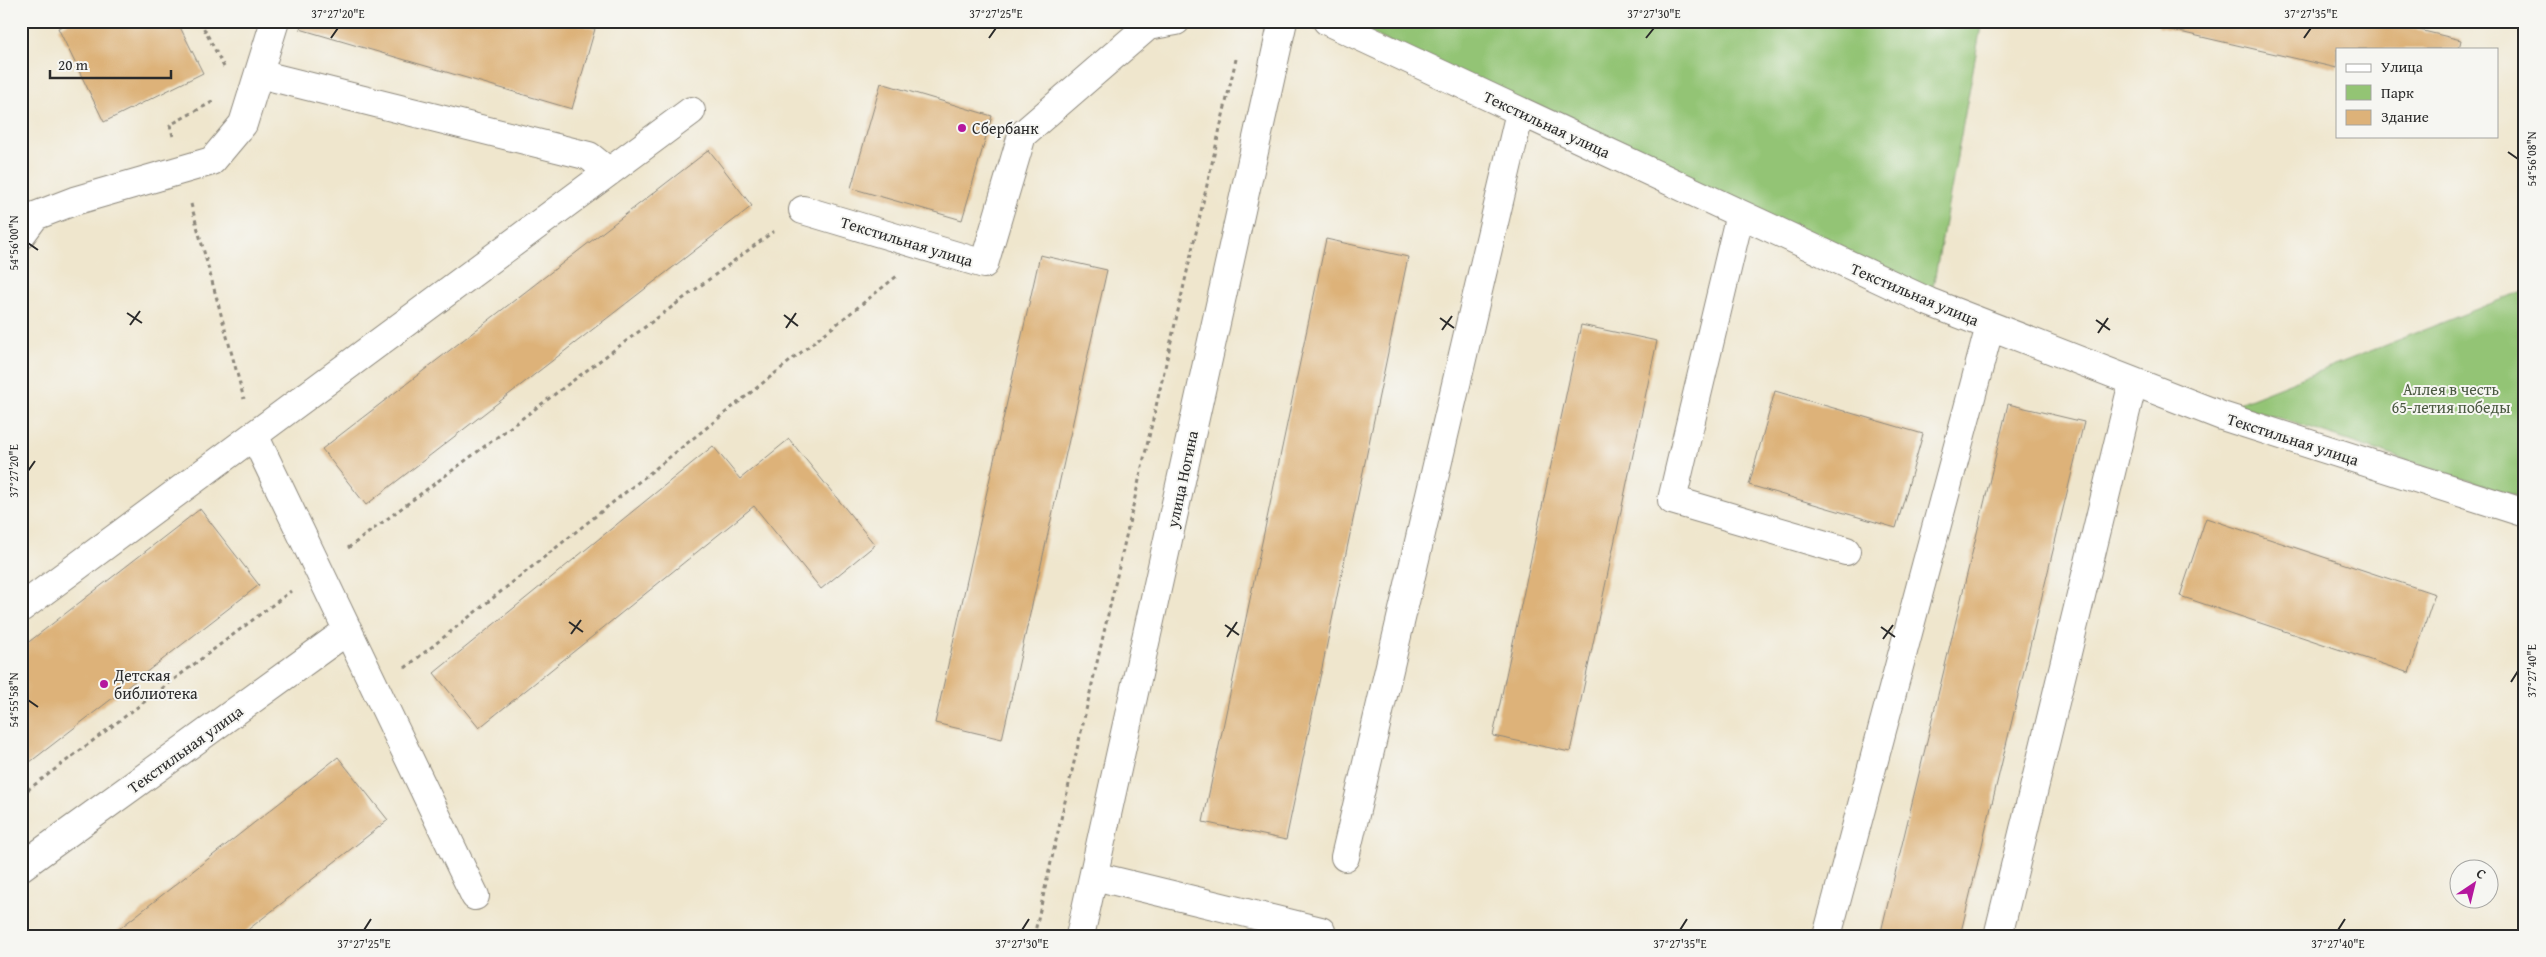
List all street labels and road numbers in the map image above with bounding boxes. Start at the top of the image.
street label: Текстильная улица [1480,84,1615,164]
street label: Текстильная улица [838,209,977,273]
street label: Текстильная улица [1847,256,1983,332]
street label: Текстильная улица [2224,406,2362,472]
street label: улица Ногина [1160,428,1204,531]
street label: Текстильная улица [122,699,248,799]

